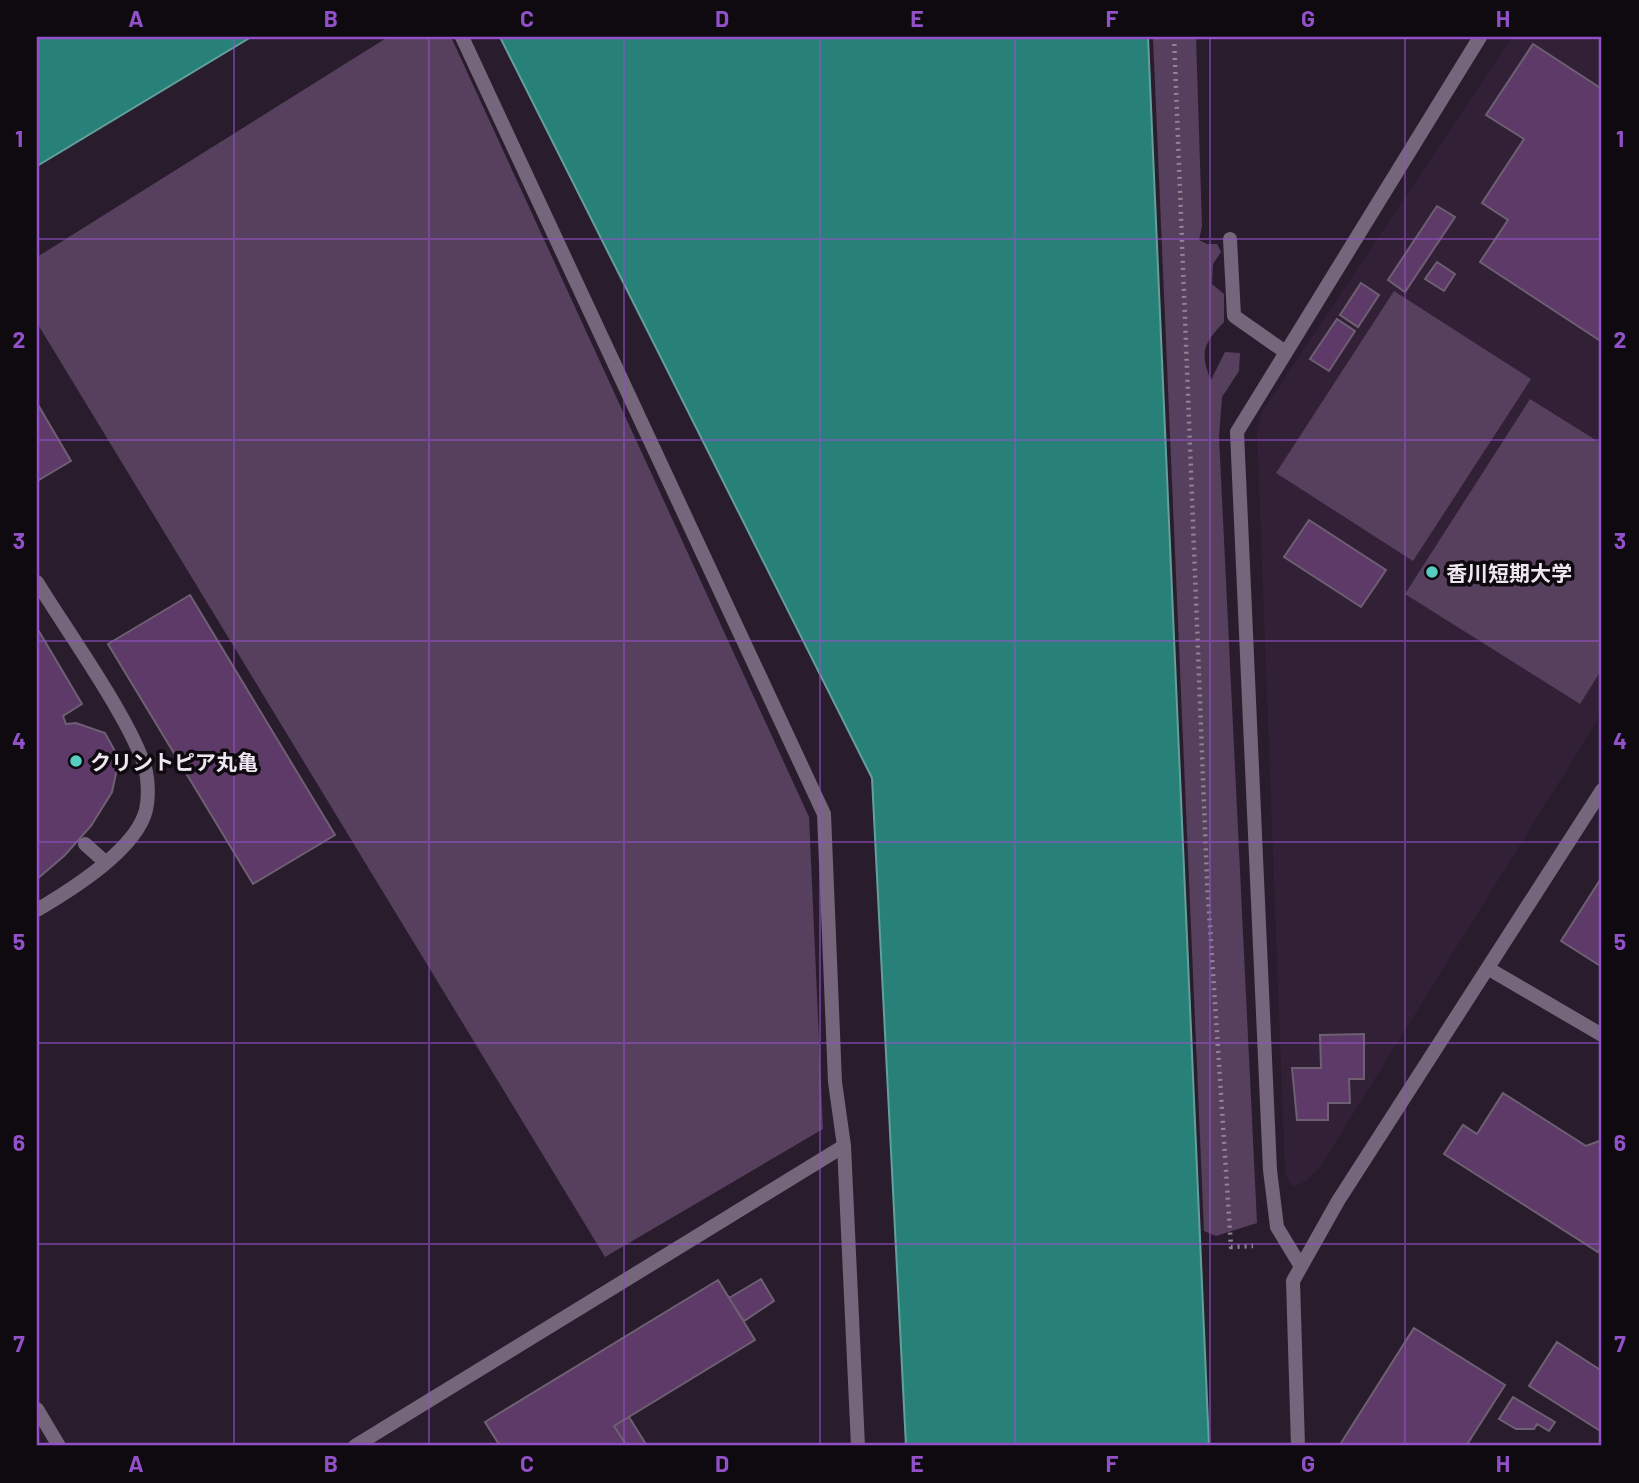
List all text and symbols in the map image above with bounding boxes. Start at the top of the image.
text: A [128,4,144,32]
text: B [324,4,338,32]
text: C [520,4,534,32]
text: D [715,4,729,32]
text: E [910,4,924,32]
text: F [1106,4,1119,32]
text: G [1301,4,1315,32]
text: H [1496,4,1510,32]
text: 1 [15,124,23,152]
text: 1 [1616,124,1624,152]
text: 2 [13,325,25,353]
text: 2 [1614,325,1626,353]
text: 3 [13,526,25,554]
text: 3 [1614,526,1626,554]
place label: 香川短期大学 [1446,560,1572,585]
marker: 香川短期大学 [1424,564,1440,580]
text: 4 [12,726,26,754]
text: 4 [1613,726,1627,754]
place label: クリントピア丸亀 [90,749,258,774]
marker: クリントピア丸亀 [68,753,84,769]
text: 5 [13,927,25,955]
text: 5 [1614,927,1626,955]
text: 6 [13,1128,25,1156]
text: 6 [1614,1128,1626,1156]
text: 7 [13,1329,25,1357]
text: 7 [1614,1329,1626,1357]
text: A [128,1449,144,1477]
text: B [324,1449,338,1477]
text: C [520,1449,534,1477]
text: D [715,1449,729,1477]
text: E [910,1449,924,1477]
text: F [1106,1449,1119,1477]
text: G [1301,1449,1315,1477]
text: H [1496,1449,1510,1477]

